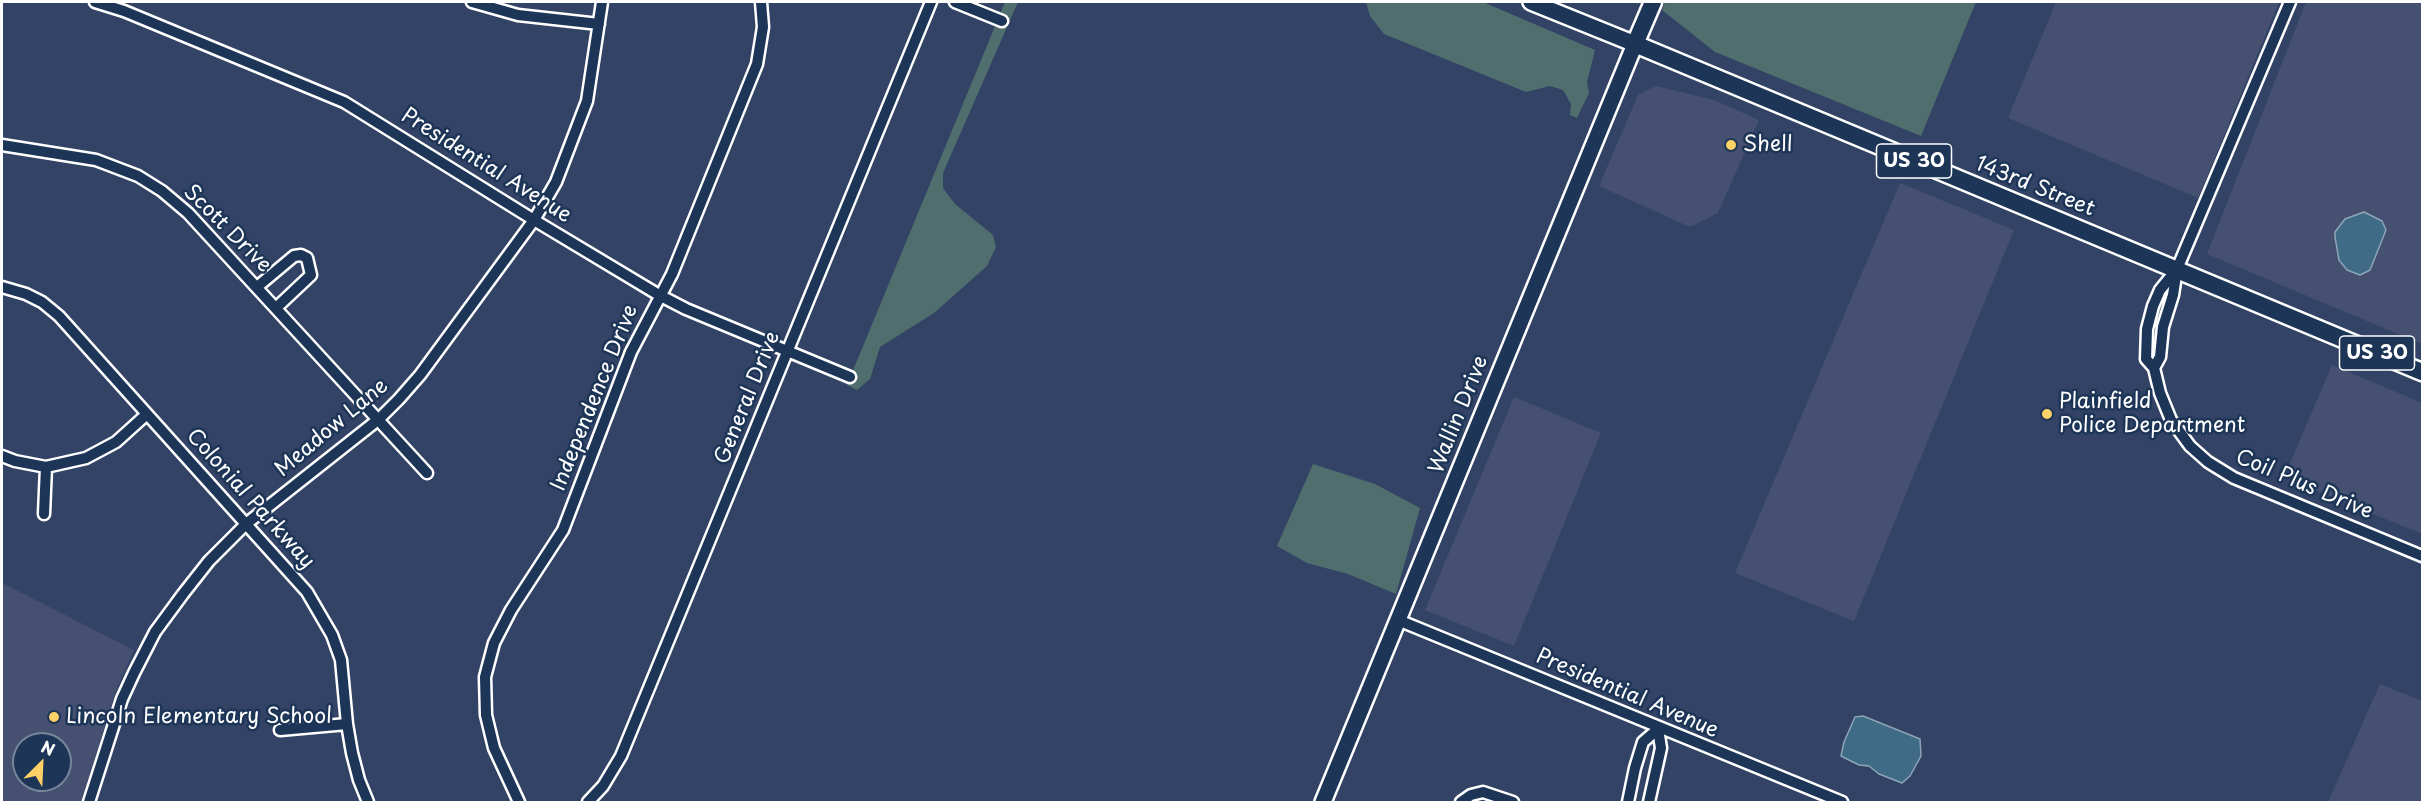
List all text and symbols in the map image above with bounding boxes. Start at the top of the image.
street label: Presidential Avenue [396,103,576,229]
place label: Shell [1743,132,1792,158]
marker: Shell [1724,138,1738,152]
road number: US 30 [1876,144,1952,178]
street label: 143rd Street [1972,152,2098,222]
street label: Scott Drive [178,180,276,278]
street label: Independence Drive [546,301,644,495]
street label: General Drive [710,328,786,468]
road number: US 30 [2340,336,2414,370]
street label: Wallin Drive [1424,352,1494,478]
street label: Meadow Lane [270,373,394,483]
place label: Plainfield Police Department [2059,389,2245,439]
marker: Plainfield Police Department [2040,407,2054,421]
street label: Colonial Parkway [181,424,319,574]
street label: Coil Plus Drive [2232,445,2376,525]
street label: Presidential Avenue [1532,644,1722,744]
place label: Lincoln Elementary School [66,704,332,730]
marker: Lincoln Elementary School [47,710,61,724]
north arrow [12,732,72,792]
text: N [38,734,59,761]

